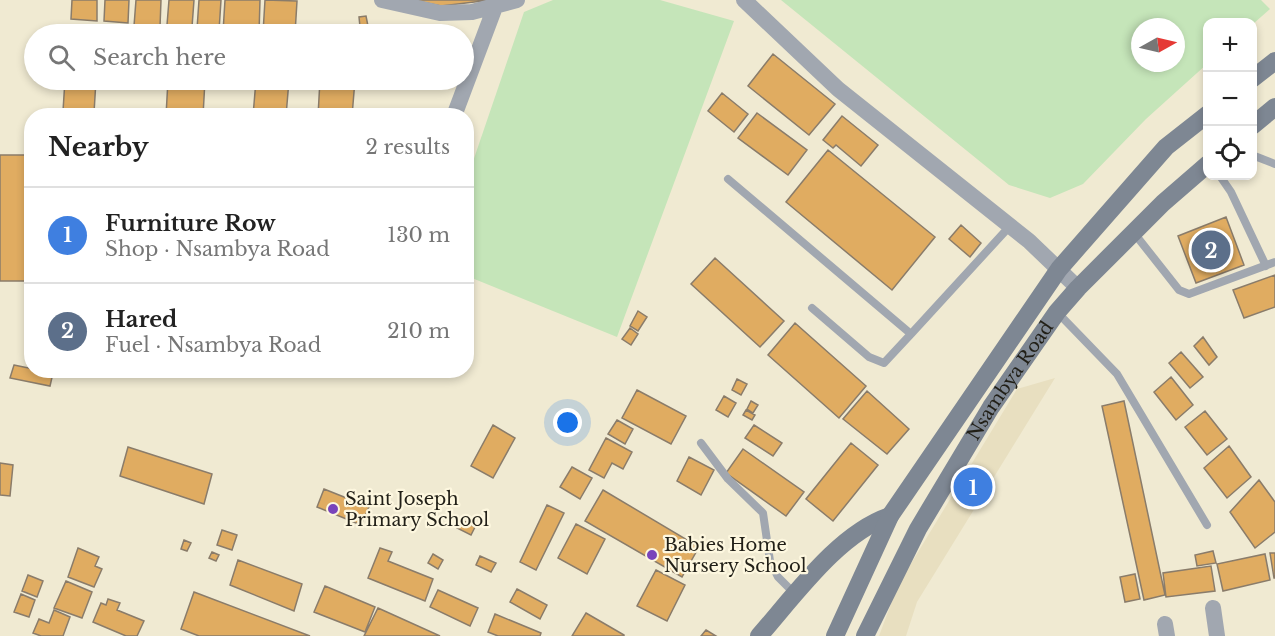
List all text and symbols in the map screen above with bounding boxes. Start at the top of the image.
north arrow [1131,18,1185,72]
map controls [1203,18,1257,180]
button: + [1203,18,1257,72]
search box [24,24,474,90]
icon: search [45,41,78,74]
text: Search here [93,44,226,71]
button: − [1203,72,1257,126]
button: locate [1203,126,1257,180]
text: Nearby [48,131,149,163]
text: 2 results [366,135,450,159]
text: Furniture Row [105,210,276,237]
text: 1 [63,223,72,247]
text: 130 m [387,223,450,247]
pin: 2 [1192,228,1230,272]
text: Shop · Nsambya Road [105,237,330,261]
text: Hared [105,306,177,333]
street label: Nsambya Road [963,317,1058,444]
text: 2 [61,319,74,343]
text: 210 m [387,319,450,343]
text: Fuel · Nsambya Road [105,333,321,357]
your location [553,408,582,437]
pin: 1 [954,464,992,510]
place label: Saint Joseph Primary School [345,488,489,531]
marker: Saint Joseph Primary School [326,502,340,516]
place label: Babies Home Nursery School [664,534,807,577]
marker: Babies Home Nursery School [645,548,659,562]

